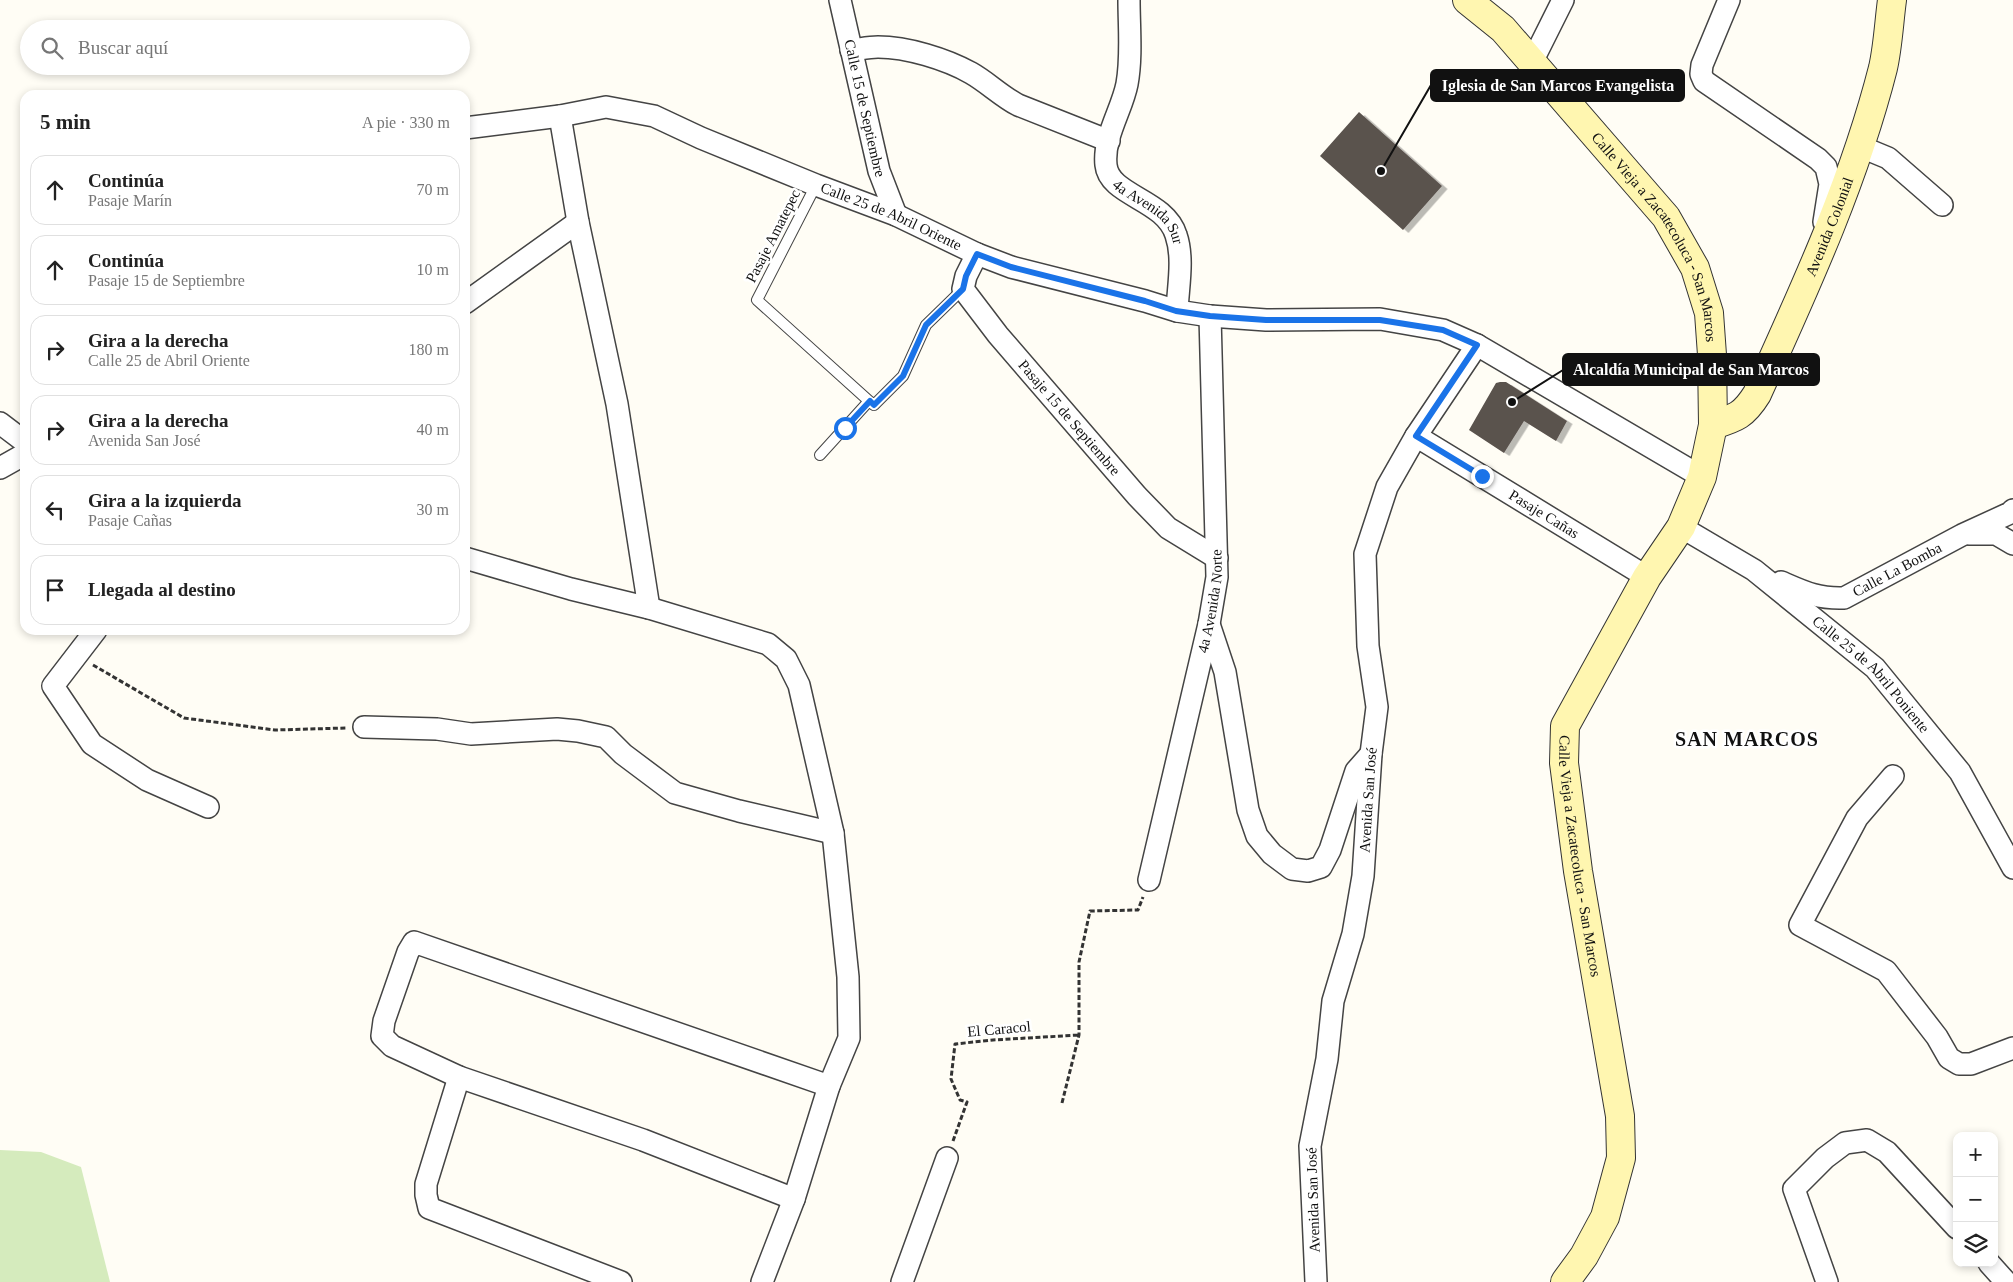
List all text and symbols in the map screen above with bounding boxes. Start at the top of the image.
search box [20,20,470,75]
icon: search [38,34,66,62]
text: Buscar aquí [78,37,168,58]
street label: Calle 15 de Septiembre [841,38,889,180]
callout: Iglesia de San Marcos Evangelista [1431,70,1684,101]
text: Iglesia de San Marcos Evangelista [1442,77,1674,95]
text: 5 min [40,110,91,134]
text: A pie · 330 m [362,114,450,131]
street label: Calle Vieja a Zacatecoluca - San Marcos [1589,129,1719,343]
text: Continúa [88,170,164,191]
street label: Avenida Colonial [1802,175,1856,279]
icon: ahead [41,176,69,204]
street label: 4a Avenida Sur [1110,176,1186,246]
street label: Calle 25 de Abril Oriente [818,179,965,254]
text: 70 m [417,181,449,198]
street label: Pasaje Amatepec [743,187,803,285]
text: Pasaje Marín [88,192,172,209]
text: Continúa [88,250,164,271]
icon: ahead [41,256,69,284]
text: 10 m [417,261,449,278]
text: Pasaje 15 de Septiembre [88,272,245,289]
text: Gira a la derecha [88,330,229,351]
icon: right [41,336,69,364]
text: 180 m [409,341,449,358]
text: Calle 25 de Abril Oriente [88,352,250,369]
callout: Alcaldía Municipal de San Marcos [1563,354,1819,385]
street label: Pasaje 15 de Septiembre [1015,357,1124,479]
text: Alcaldía Municipal de San Marcos [1573,361,1809,379]
text: Gira a la derecha [88,410,229,431]
icon: right [41,416,69,444]
route start [834,417,857,440]
text: 40 m [417,421,449,438]
text: Avenida San José [88,432,201,449]
route end [1471,465,1494,488]
street label: Pasaje Cañas [1506,487,1582,542]
text: Gira a la izquierda [88,490,242,511]
icon: left [41,496,69,524]
text: 30 m [417,501,449,518]
text: Pasaje Cañas [88,512,172,529]
street label: Calle La Bomba [1850,539,1945,600]
street label: 4a Avenida Norte [1195,549,1226,654]
icon: arrive [41,576,69,604]
text: Llegada al destino [88,579,236,600]
street label: Calle 25 de Abril Poniente [1809,613,1933,736]
district label: SAN MARCOS [1675,728,1819,750]
street label: Calle Vieja a Zacatecoluca - San Marcos [1556,735,1604,978]
street label: Avenida San José [1357,746,1380,853]
street label: El Caracol [967,1018,1031,1040]
map controls [1953,1132,1998,1267]
button: + [1953,1132,1998,1177]
street label: Avenida San José [1303,1147,1323,1253]
button: − [1953,1177,1998,1222]
button: layers [1953,1222,1998,1267]

